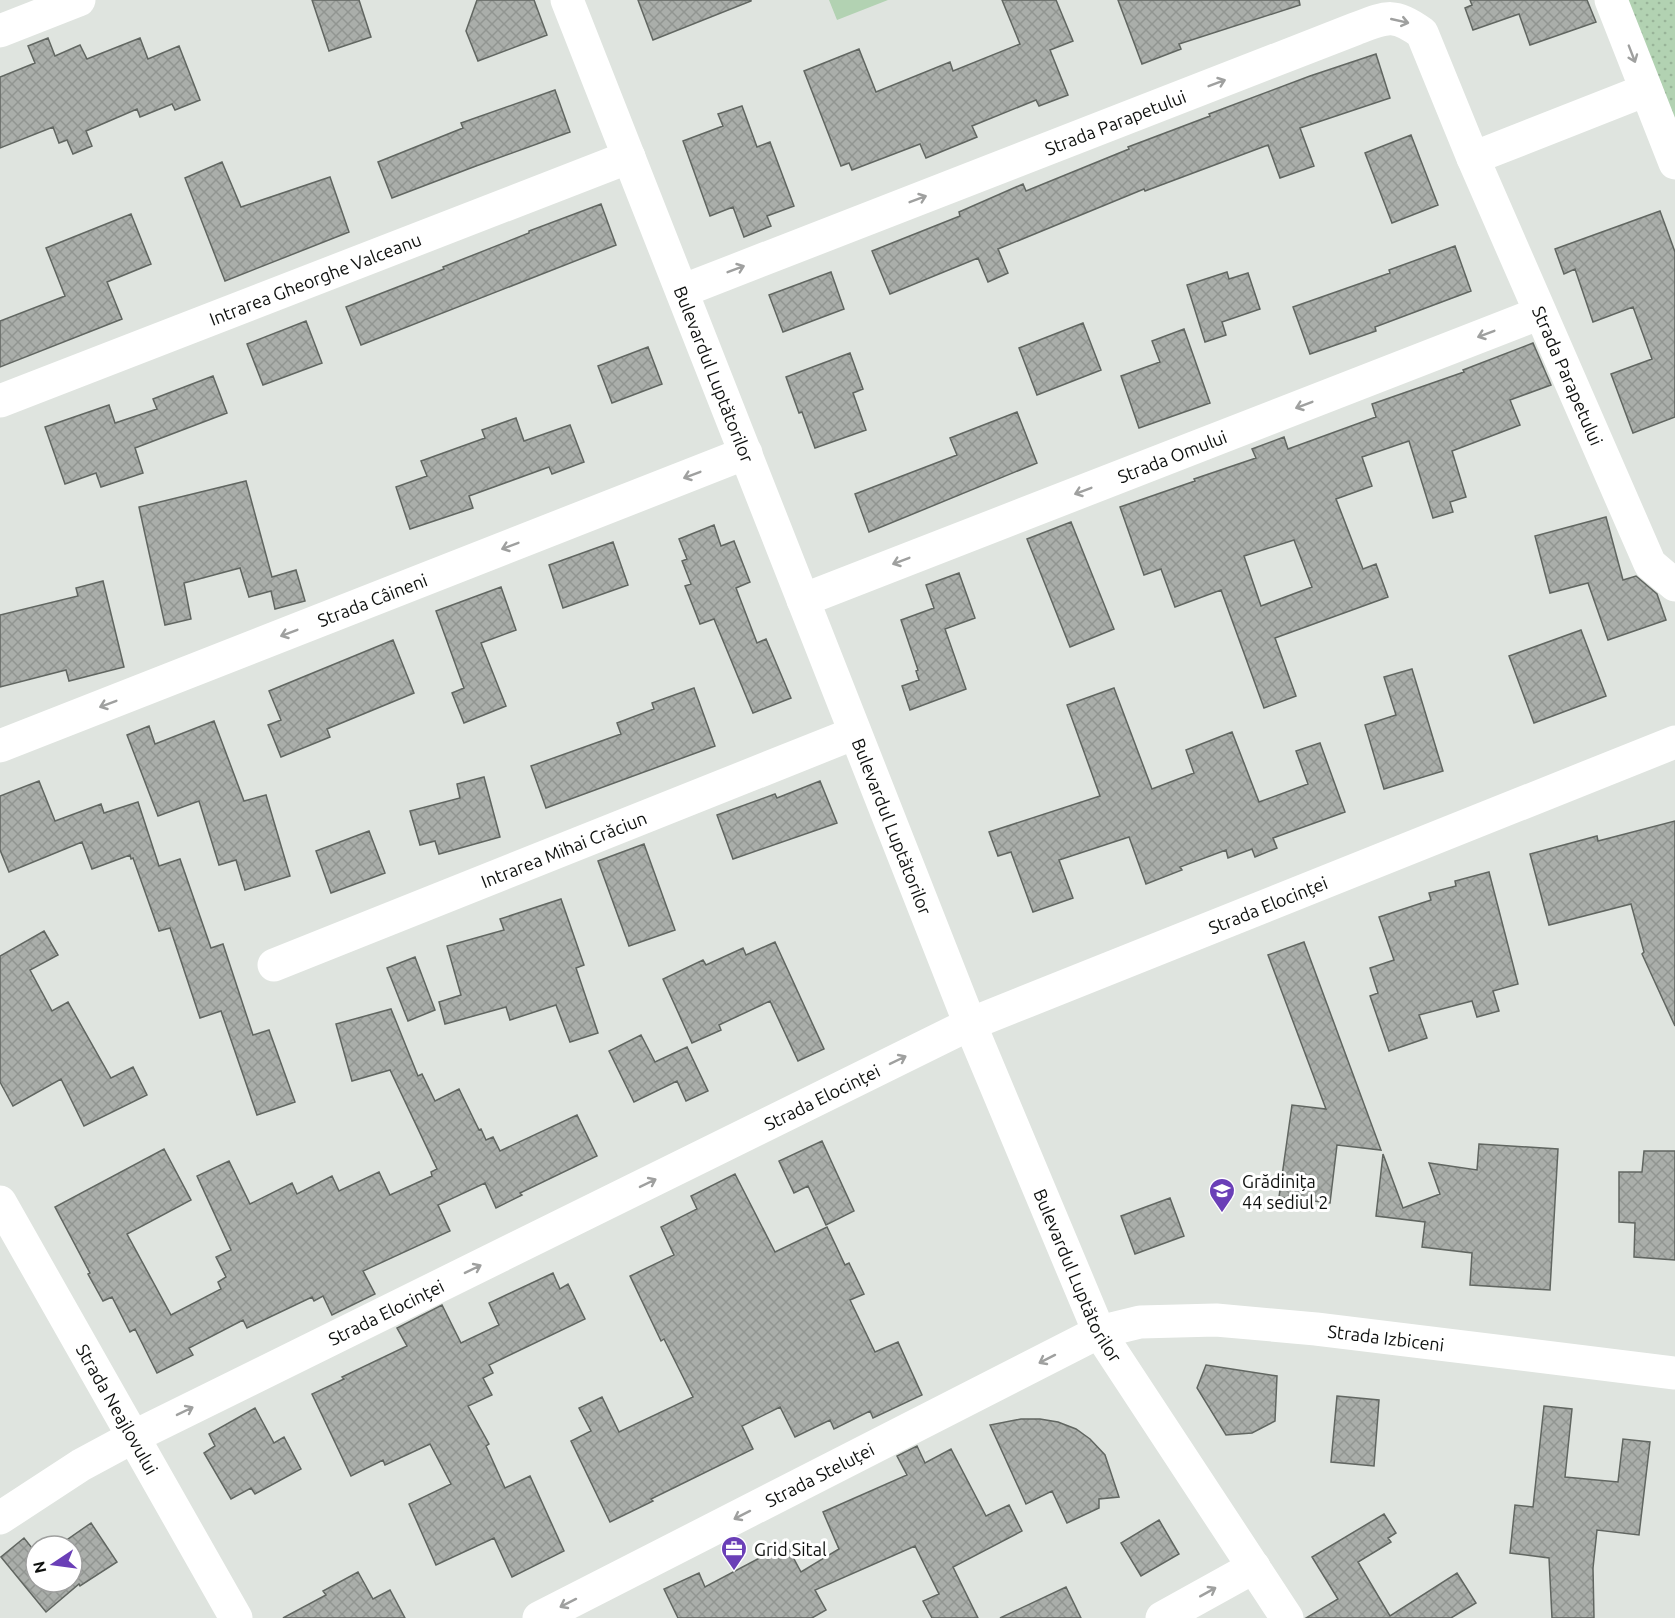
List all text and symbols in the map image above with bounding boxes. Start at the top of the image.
one-way arrow [1390,17,1409,28]
one-way arrow [1628,45,1639,63]
one-way arrow [1207,76,1226,87]
street label: Strada Parapetului [1042,86,1189,159]
one-way arrow [908,193,927,204]
street label: Intrarea Gheorghe Valceanu [206,229,424,329]
one-way arrow [726,263,745,274]
street label: Bulevardul Luptătorilor [670,283,758,465]
street label: Strada Parapetului [1529,303,1607,448]
one-way arrow [1477,329,1496,340]
one-way arrow [1295,400,1314,411]
street label: Strada Omului [1114,426,1230,487]
one-way arrow [683,470,701,481]
one-way arrow [1074,486,1093,497]
one-way arrow [501,541,520,552]
one-way arrow [893,556,911,567]
street label: Strada Câineni [315,569,430,630]
one-way arrow [281,628,299,639]
one-way arrow [99,699,118,710]
street label: Bulevardul Luptătorilor [848,735,936,918]
street label: Intrarea Mihai Crăciun [478,807,650,891]
street label: Strada Elocinței [1206,872,1330,938]
one-way arrow [888,1053,906,1065]
street label: Strada Elocinței [761,1060,883,1134]
place label: Grădinița 44 sediul 2 [1242,1171,1328,1212]
school or university icon: Grădinița 44 sediul 2 [1207,1176,1237,1214]
one-way arrow [638,1177,656,1188]
street label: Bulevardul Luptătorilor [1030,1186,1126,1366]
one-way arrow [463,1263,481,1275]
street label: Strada Elocinței [325,1275,447,1349]
street label: Strada Izbiceni [1327,1321,1445,1355]
street label: Strada Neajlovului [73,1340,162,1478]
one-way arrow [1038,1354,1056,1365]
one-way arrow [176,1405,194,1417]
street label: Strada Steluței [762,1439,877,1511]
one-way arrow [733,1509,751,1521]
north arrow [24,1534,84,1594]
office icon: Grid Sital [719,1534,749,1572]
place label: Grid Sital [754,1539,827,1559]
text: N [29,1560,49,1575]
one-way arrow [1199,1586,1216,1598]
one-way arrow [560,1598,578,1609]

